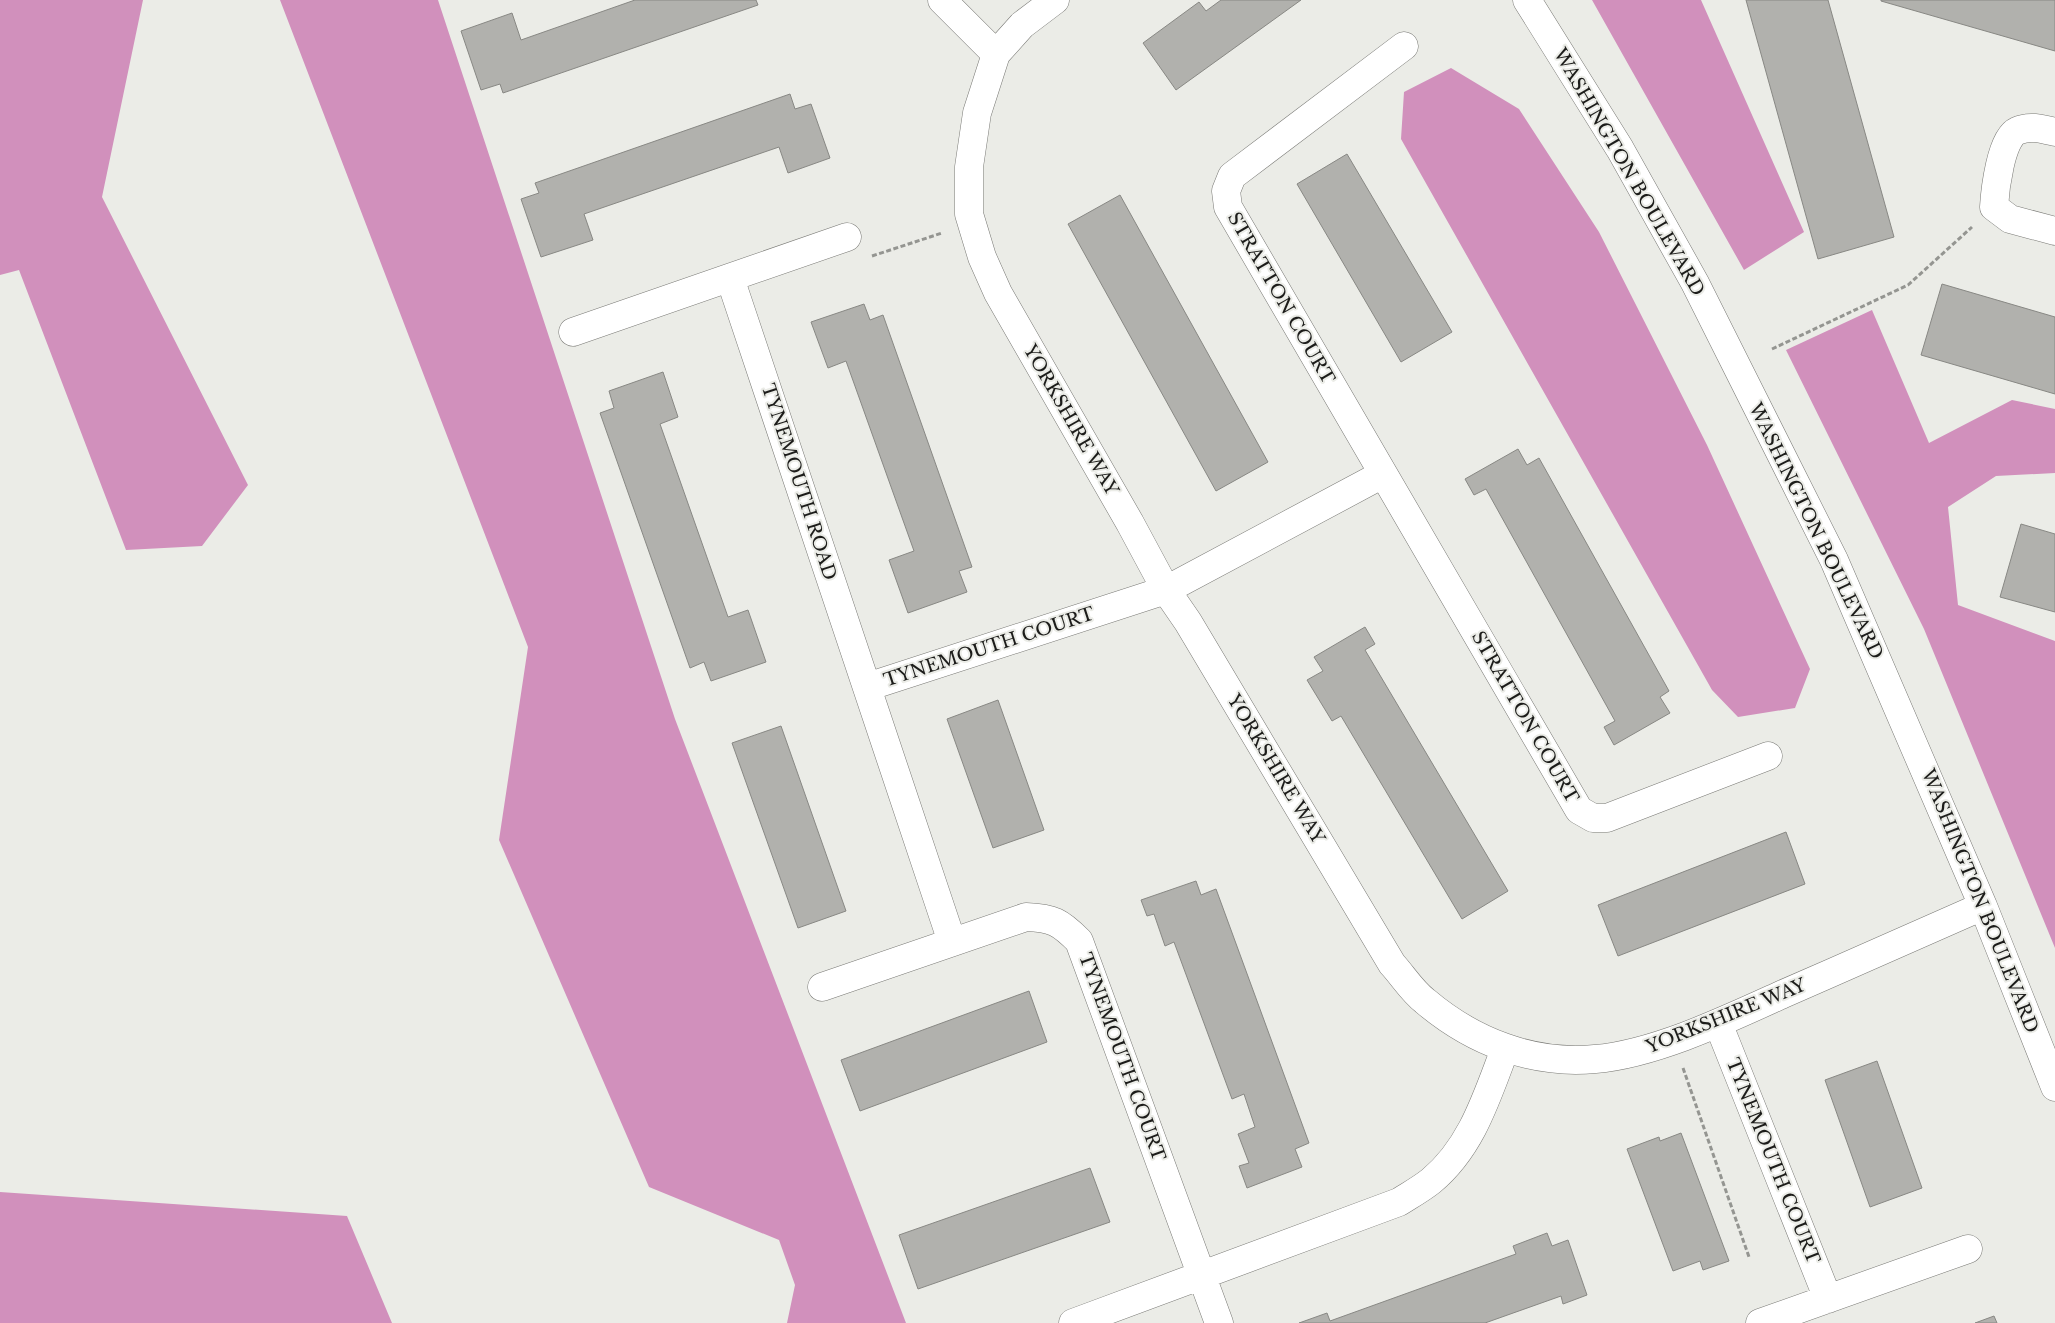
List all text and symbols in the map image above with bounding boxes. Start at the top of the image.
street label: WASHINGTON BOULEVARD [1548,43,1709,300]
street label: STRATTON COURT [1223,208,1339,388]
street label: YORKSHIRE WAY [1018,340,1124,500]
street label: TYNEMOUTH ROAD [757,381,841,583]
street label: WASHINGTON BOULEVARD [1744,398,1888,663]
street label: TYNEMOUTH COURT [881,602,1097,691]
street label: STRATTON COURT [1467,627,1583,807]
street label: YORKSHIRE WAY [1222,689,1330,848]
street label: WASHINGTON BOULEVARD [1917,765,2043,1036]
street label: TYNEMOUTH COURT [1074,950,1170,1165]
street label: YORKSHIRE WAY [1642,974,1810,1059]
street label: TYNEMOUTH COURT [1722,1055,1825,1268]

